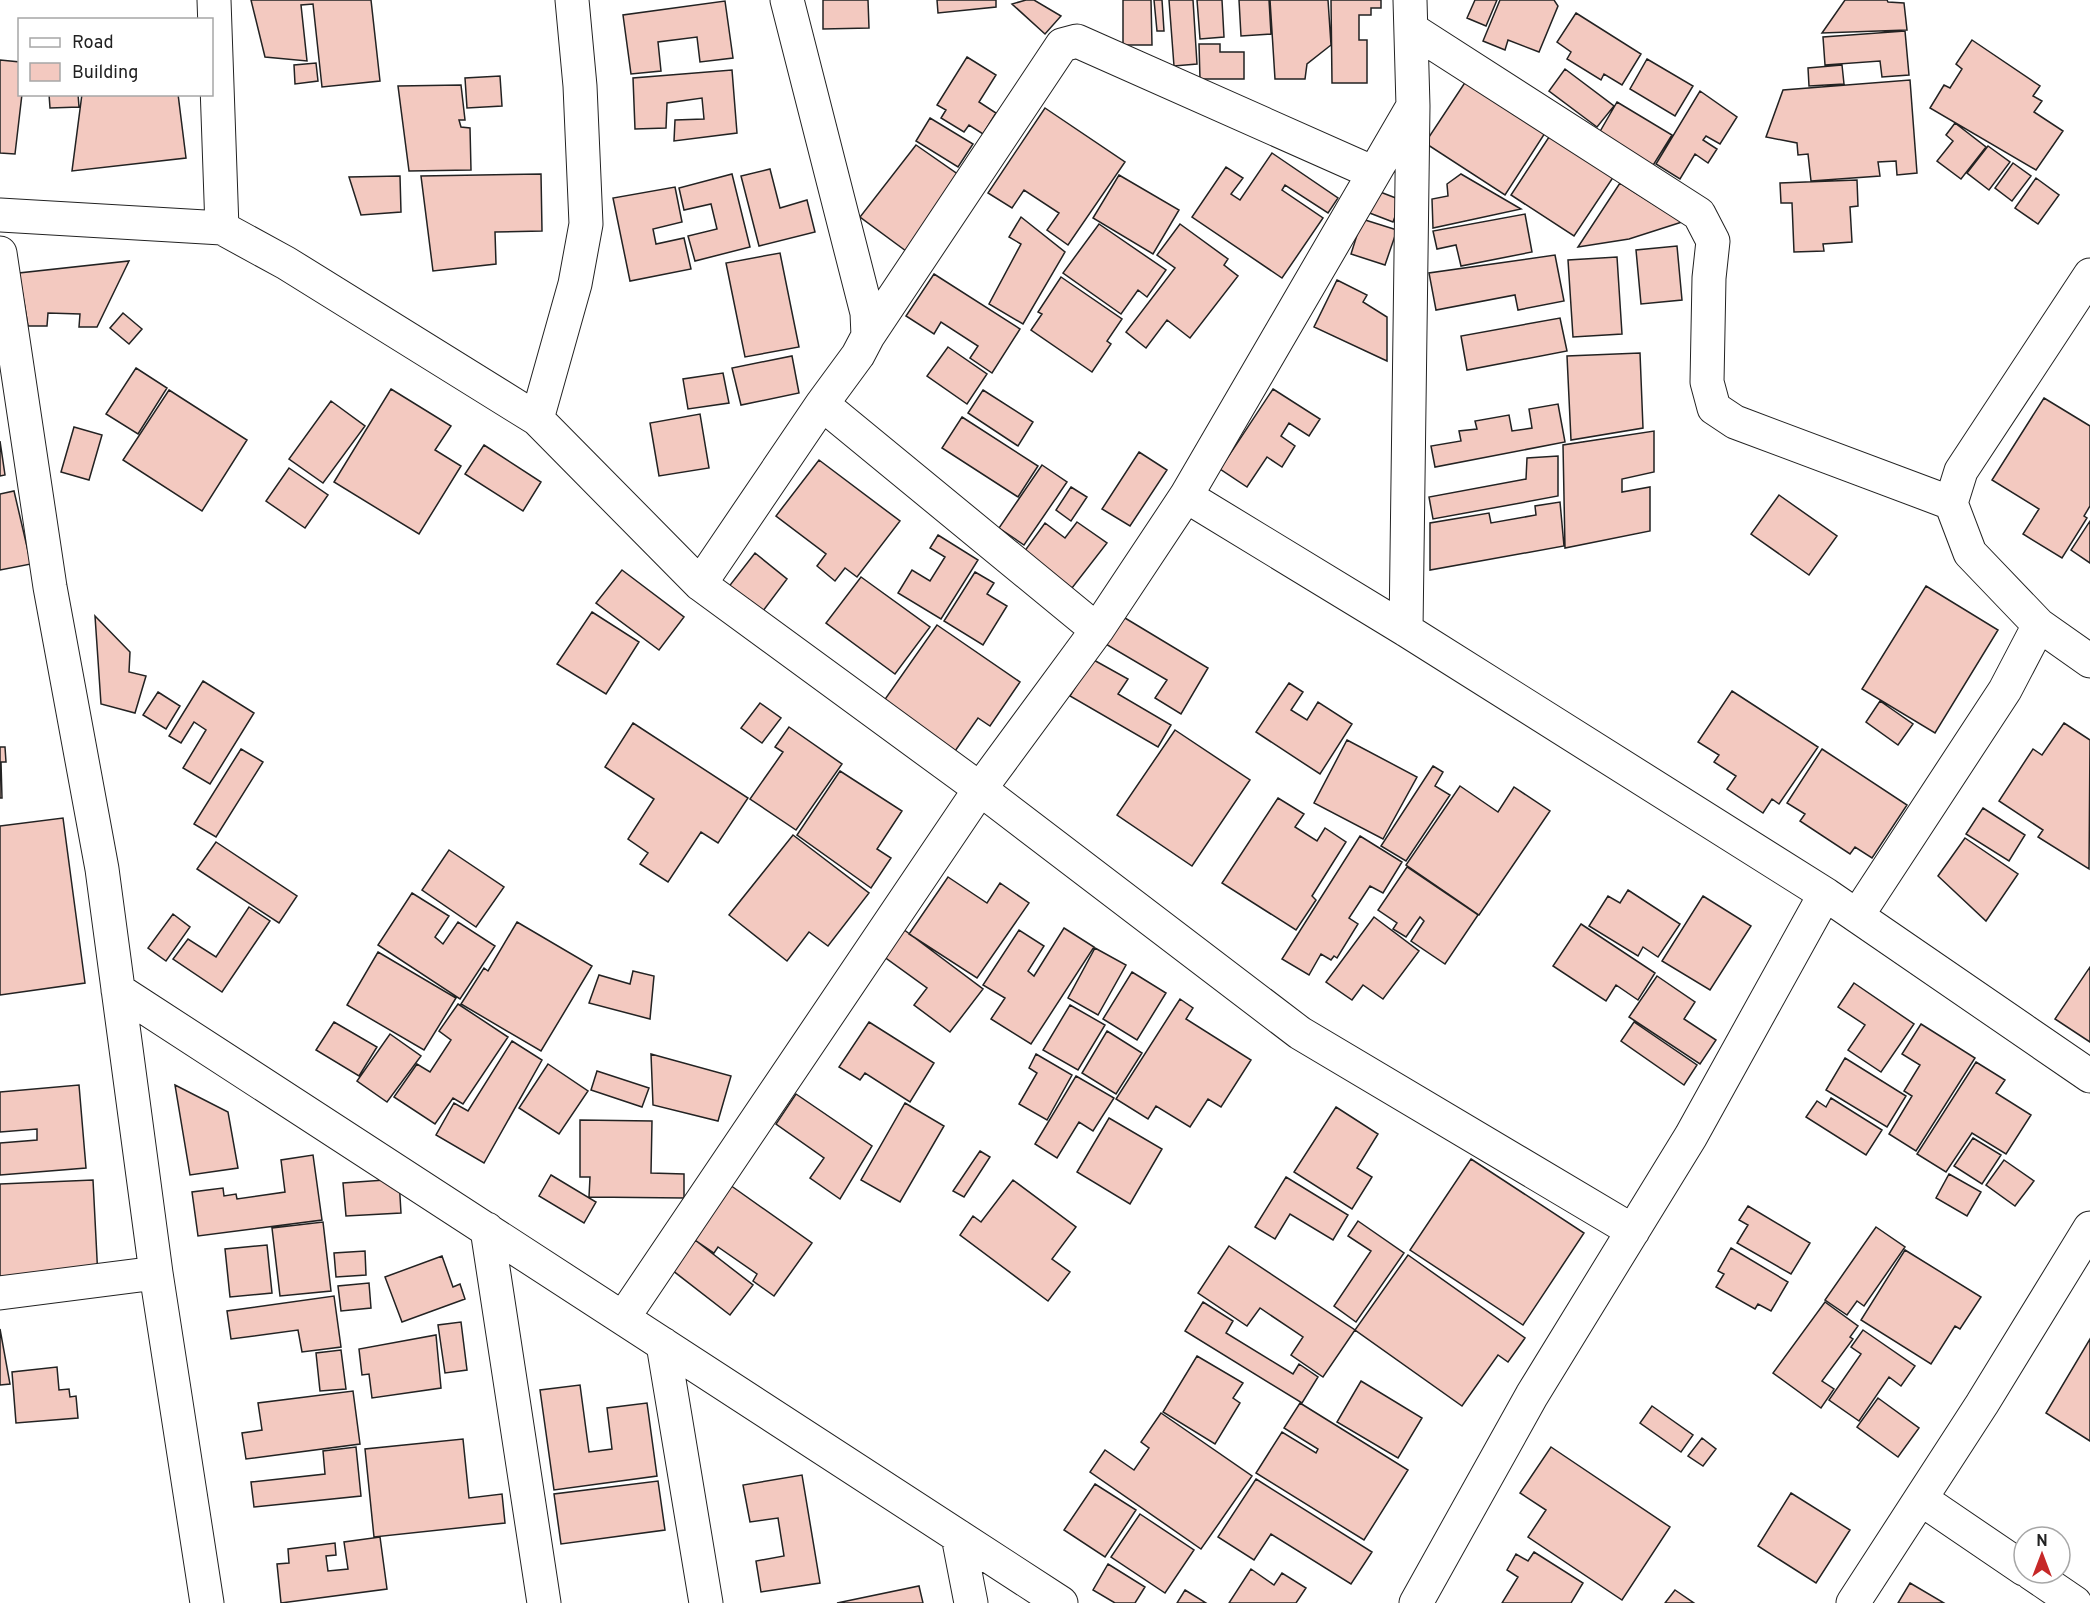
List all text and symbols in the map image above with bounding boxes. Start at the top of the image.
legend [18,18,213,96]
text: Road [72,32,114,55]
text: Building [72,62,138,85]
north arrow [2012,1525,2072,1585]
text: N [2036,1532,2048,1552]

